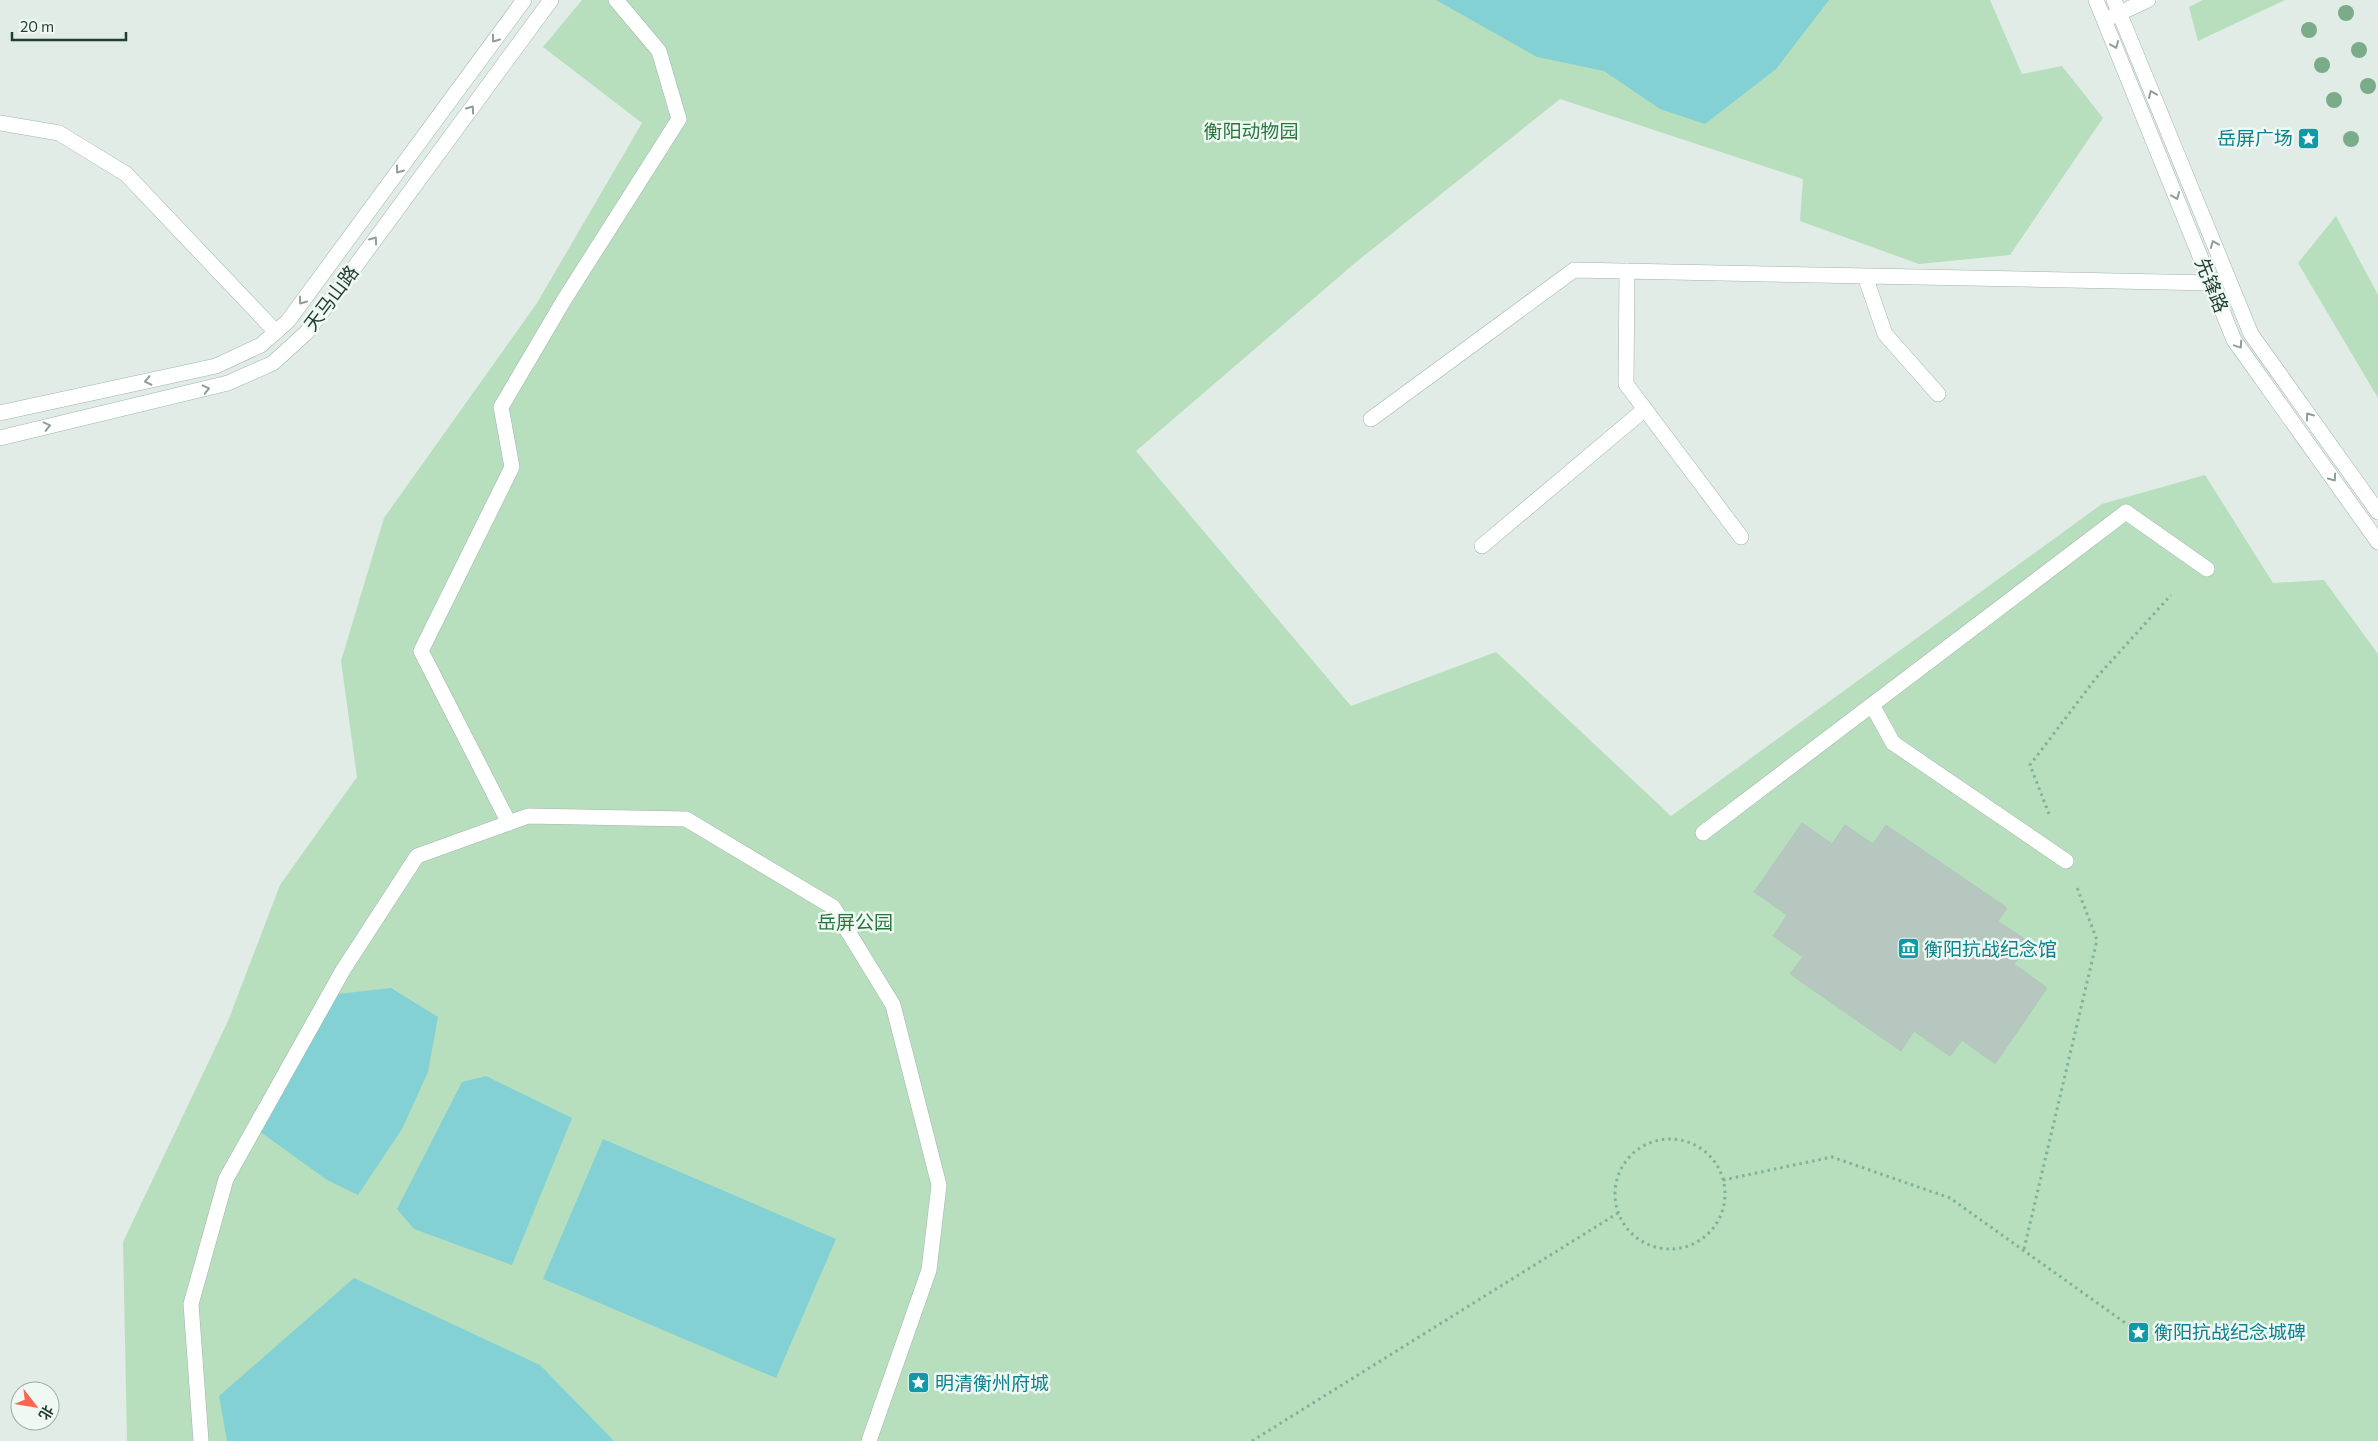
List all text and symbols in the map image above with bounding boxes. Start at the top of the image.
scale bar [12,10,126,42]
text: 20 m [20,17,54,35]
one-way arrow [492,33,501,43]
one-way arrow [2108,40,2119,49]
one-way arrow [2148,90,2159,99]
one-way arrow [465,106,473,115]
park label: 衡阳动物园 [1203,119,1299,142]
place label: 岳屏广场 [2217,126,2293,149]
place icon: 岳屏广场 [2297,126,2321,150]
one-way arrow [396,164,404,173]
one-way arrow [2170,191,2180,200]
one-way arrow [369,237,377,246]
one-way arrow [2210,240,2220,249]
street label: 先锋路 [2191,254,2234,316]
street label: 天马山路 [299,260,363,335]
one-way arrow [300,295,308,304]
one-way arrow [2233,340,2242,349]
one-way arrow [143,375,152,386]
one-way arrow [201,384,210,395]
one-way arrow [2306,412,2315,422]
one-way arrow [43,421,52,432]
one-way arrow [2327,472,2336,482]
park label: 岳屏公园 [817,910,893,933]
museum icon: 衡阳抗战纪念馆 [1896,937,1920,961]
place label: 衡阳抗战纪念馆 [1924,937,2057,960]
place icon: 衡阳抗战纪念城碑 [2126,1320,2150,1344]
place label: 衡阳抗战纪念城碑 [2154,1320,2306,1343]
place icon: 明清衡州府城 [907,1371,931,1395]
place label: 明清衡州府城 [935,1371,1049,1394]
north arrow [10,1381,60,1431]
text: 北 [36,1403,57,1423]

